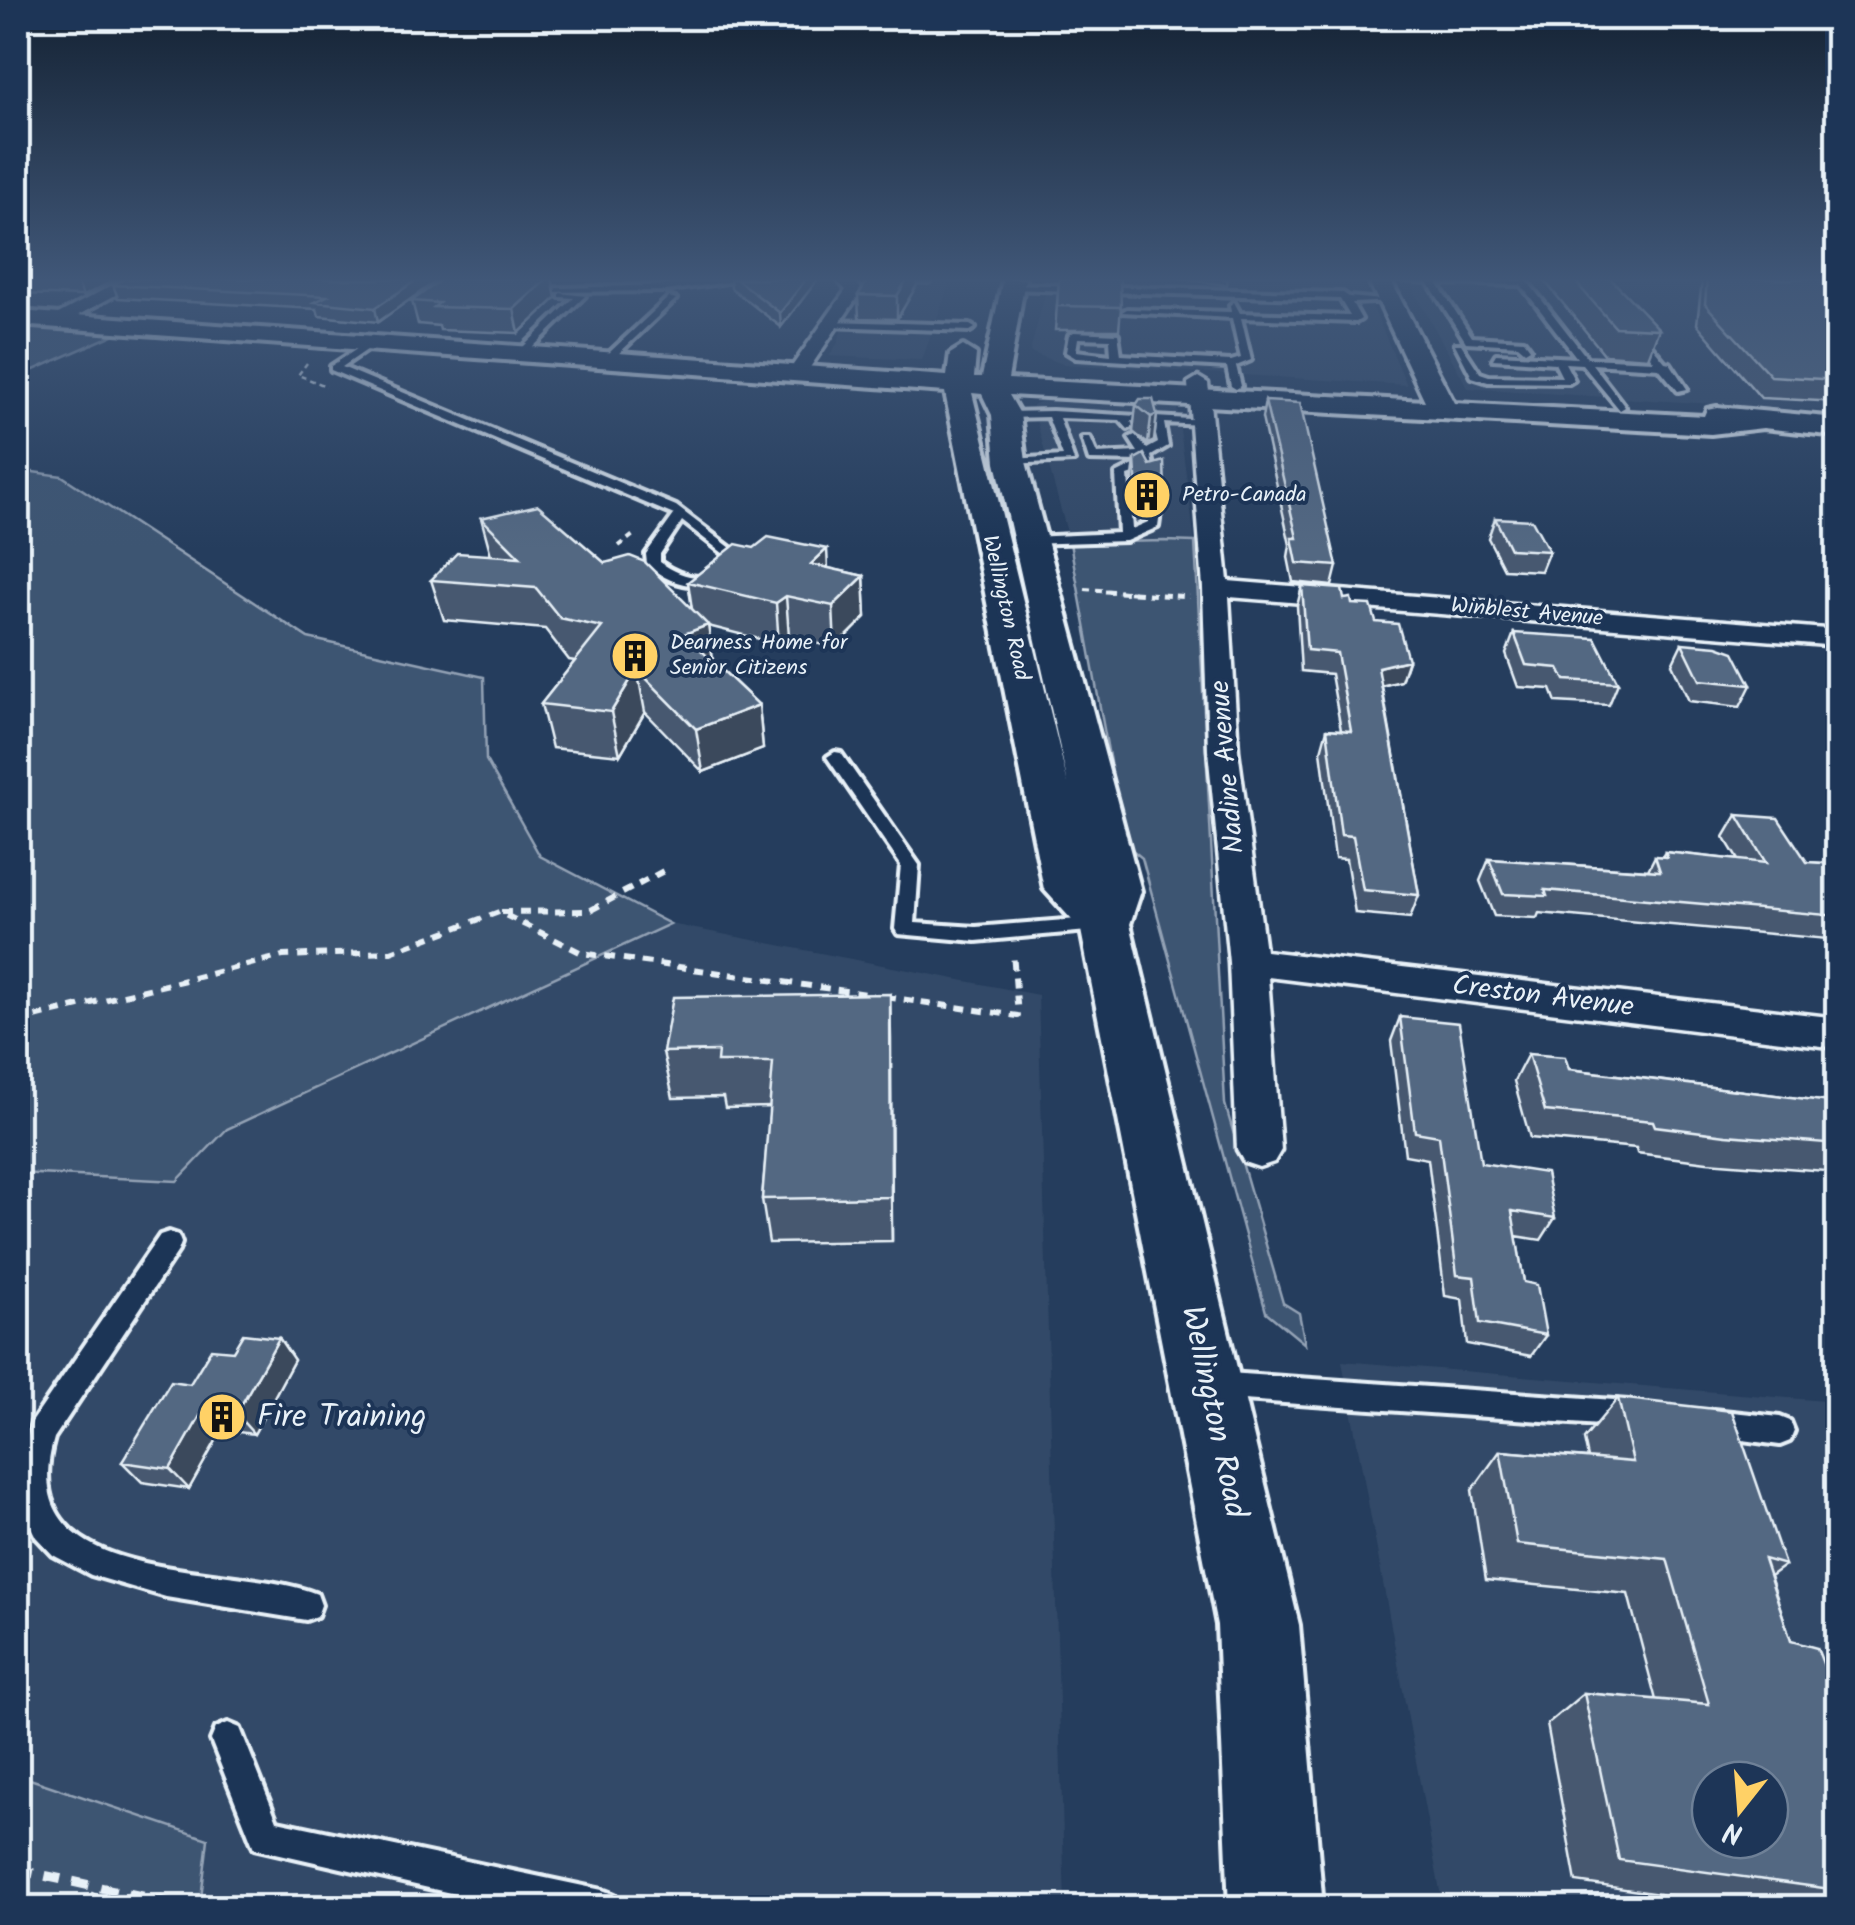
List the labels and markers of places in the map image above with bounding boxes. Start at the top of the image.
building icon: Petro-Canada [1121,469,1173,521]
place label: Petro-Canada [1182,478,1307,513]
place label: Dearness Home for Senior Citizens [670,626,849,686]
building icon: Dearness Home for Senior Citizens [609,630,661,682]
building icon: Fire Training [196,1391,248,1443]
place label: Fire Training [257,1392,426,1443]

